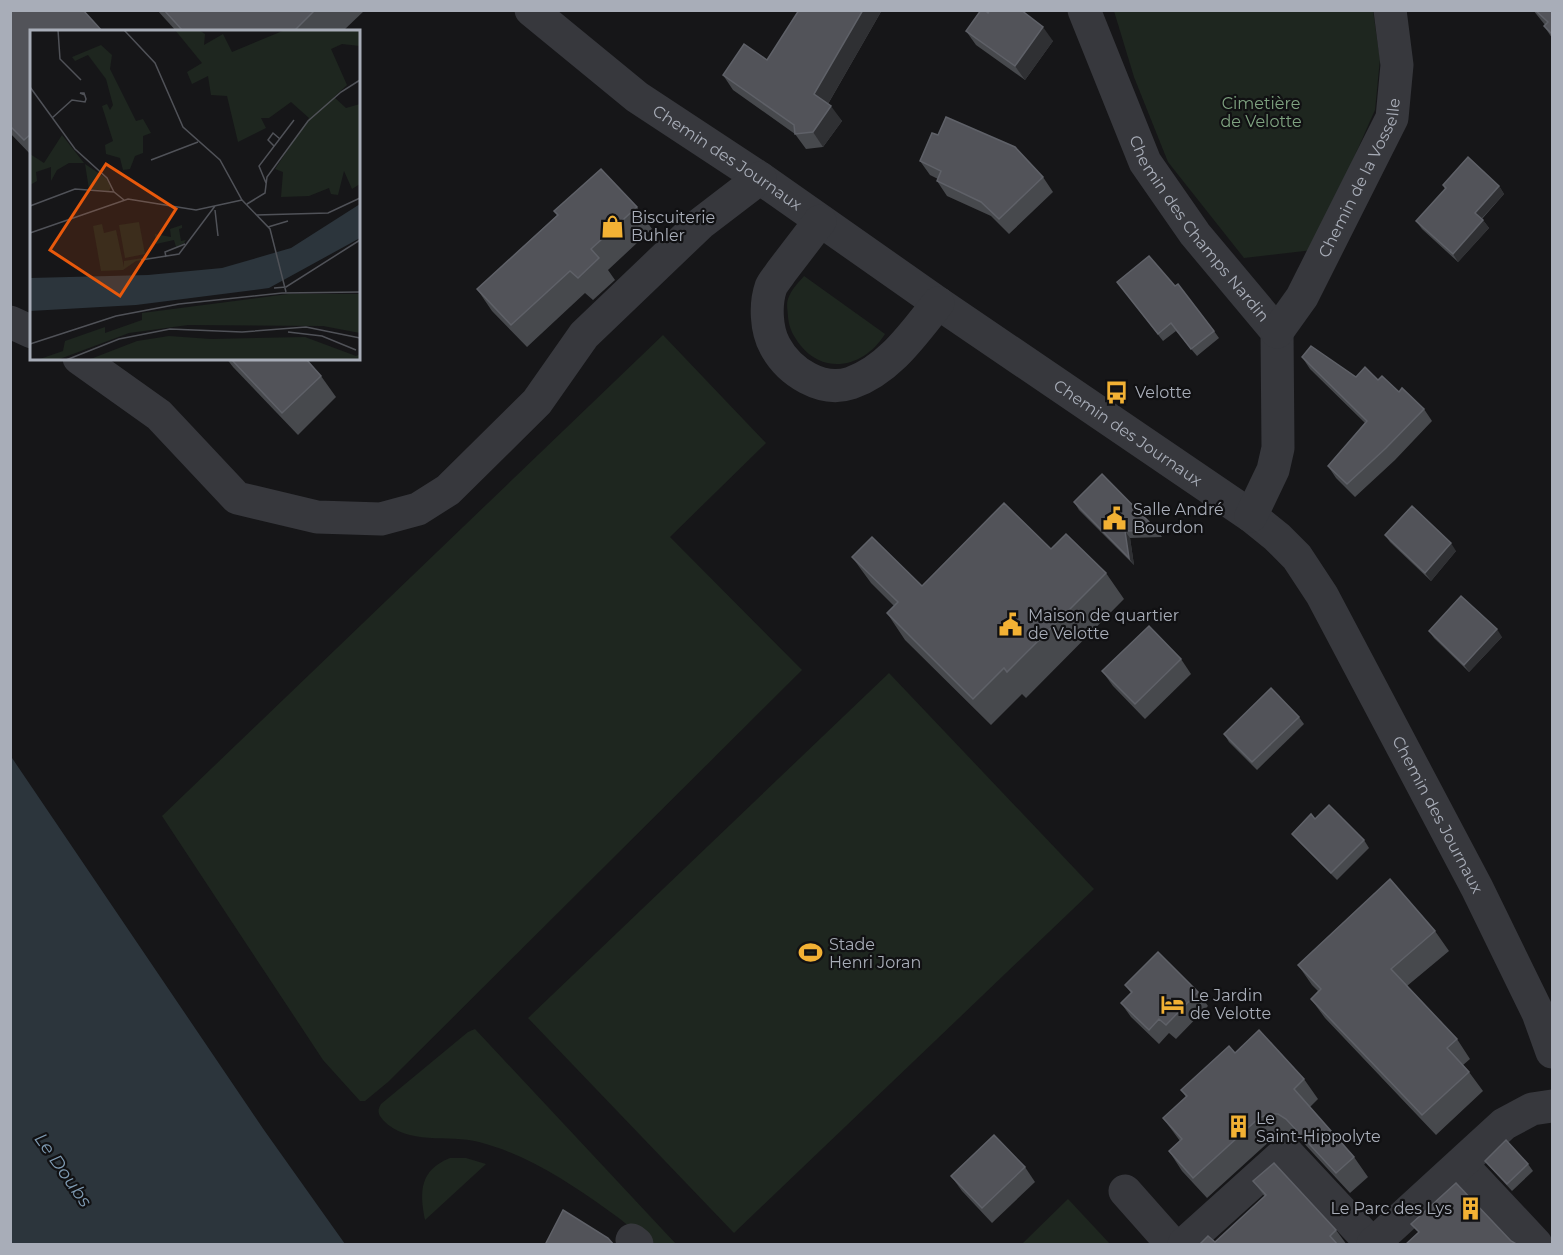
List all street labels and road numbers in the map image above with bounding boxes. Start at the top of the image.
street label: Chemin de la Vosselle [1314,97,1404,261]
street label: Chemin des Journaux [649,101,806,215]
street label: Chemin des Champs Nardin [1125,132,1273,326]
street label: Chemin des Journaux [1050,376,1206,490]
street label: Chemin des Journaux [1388,733,1487,897]

